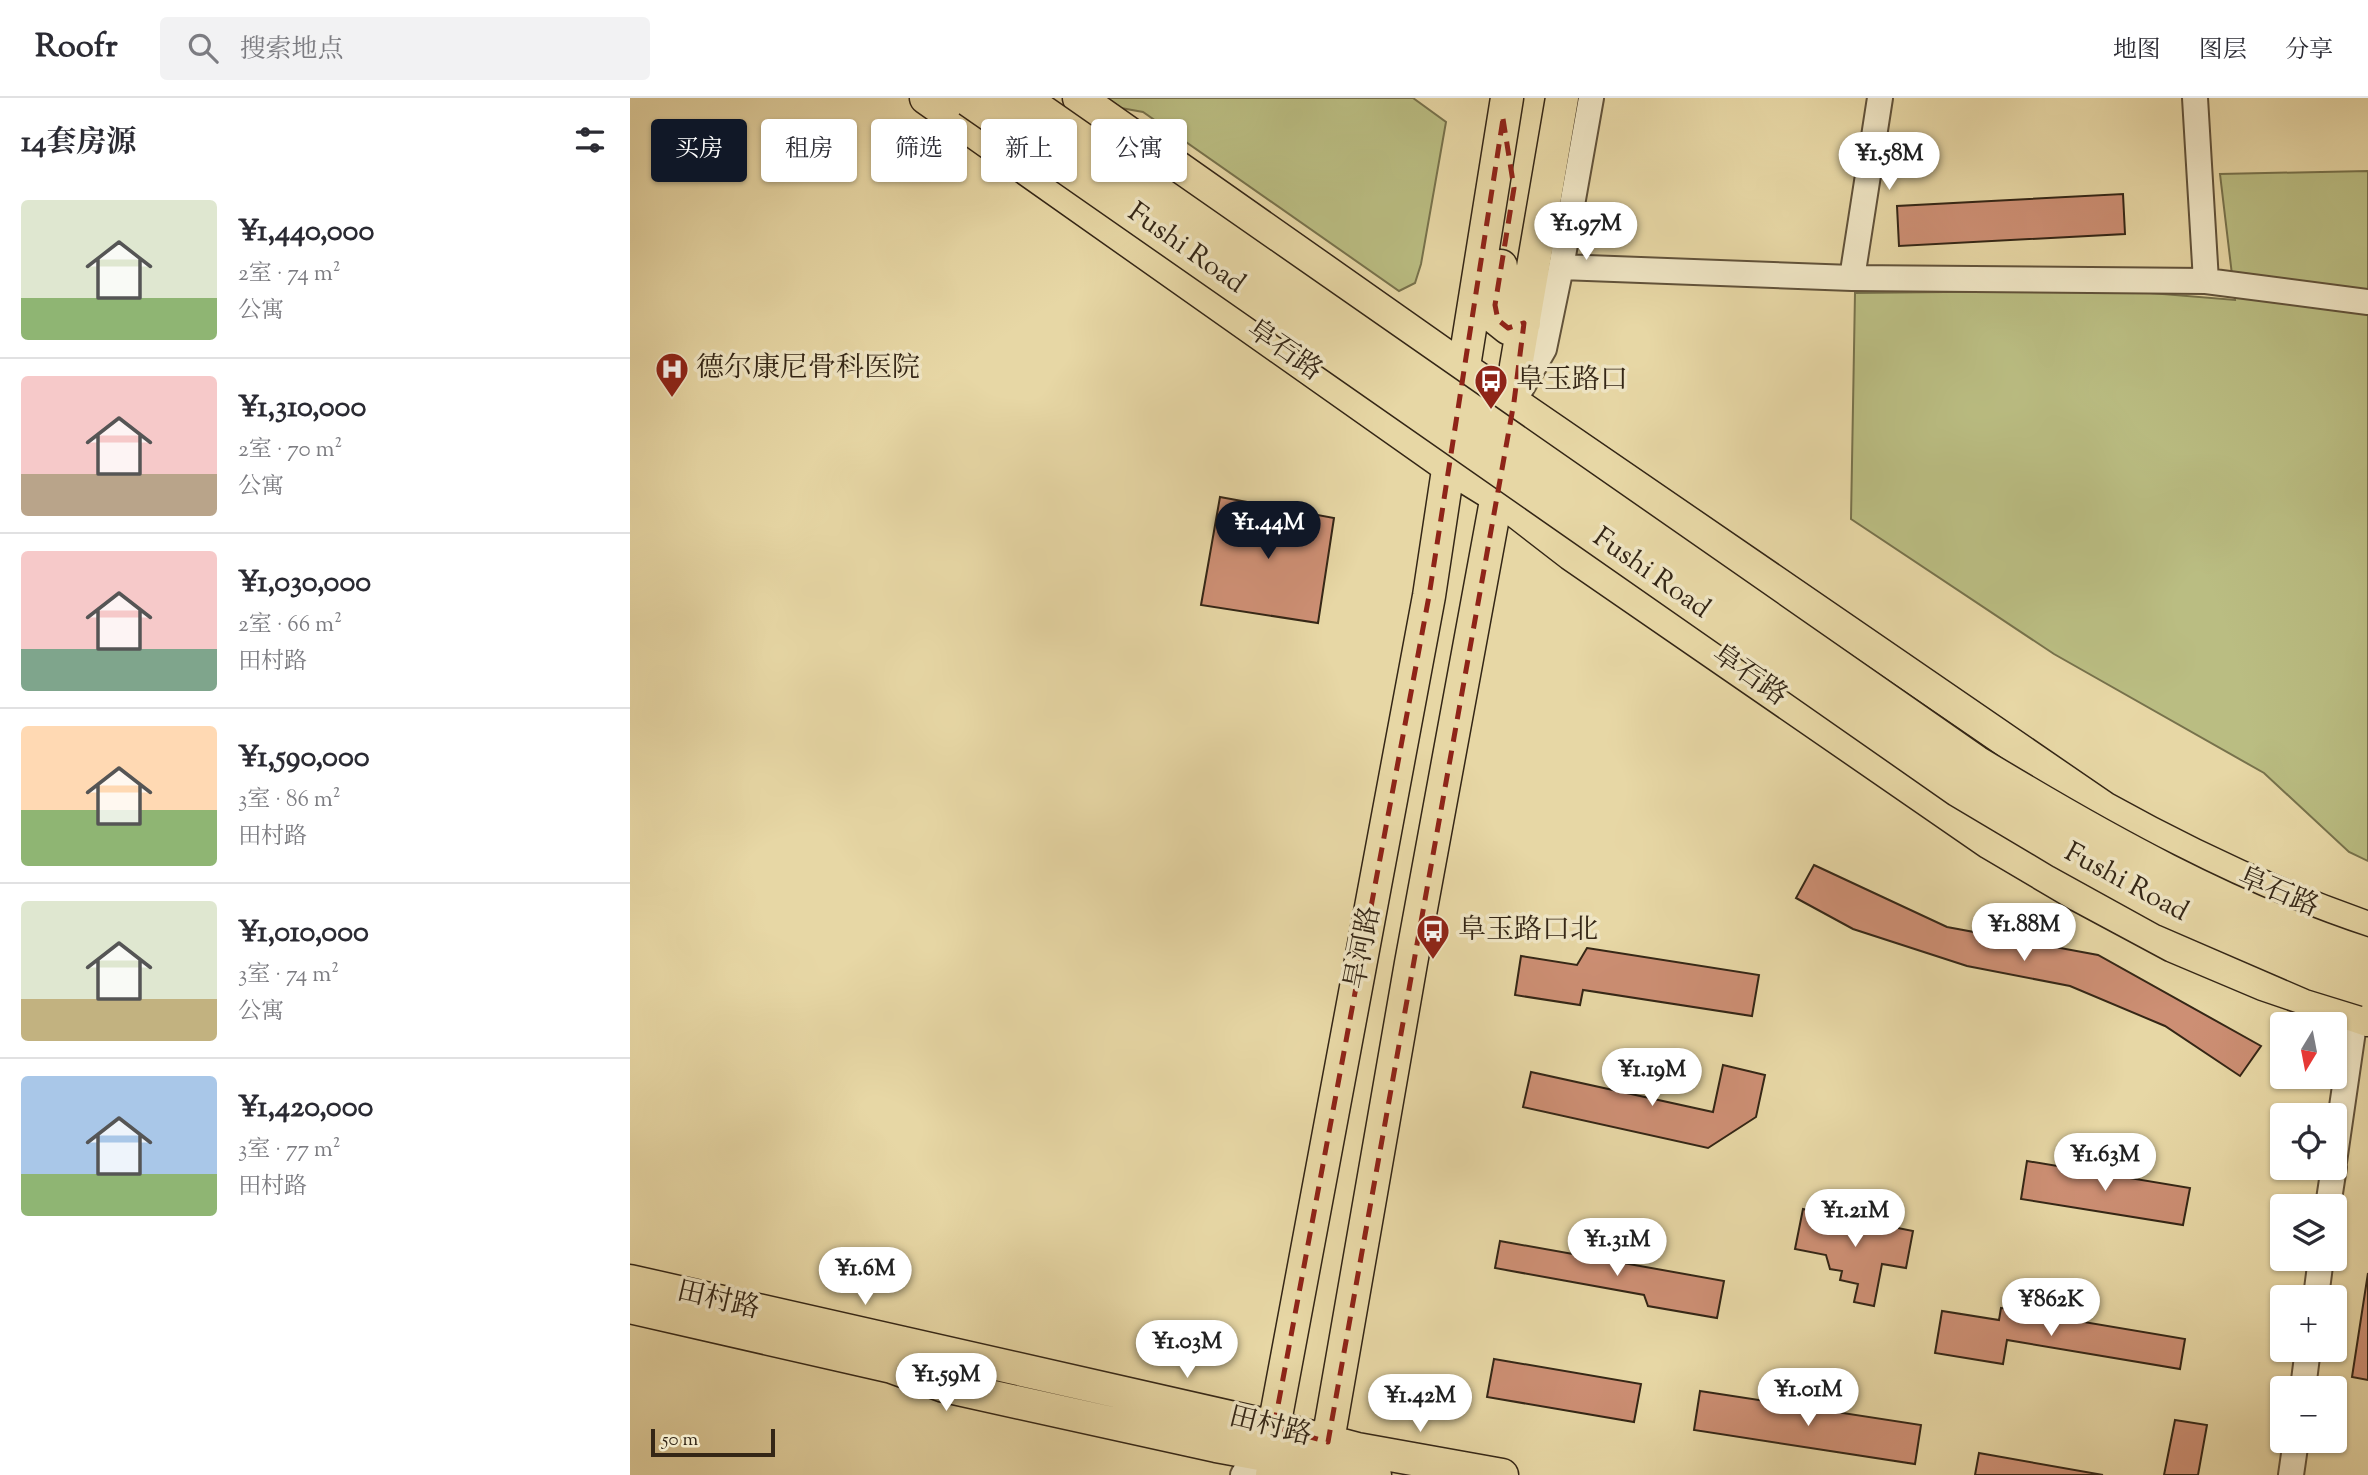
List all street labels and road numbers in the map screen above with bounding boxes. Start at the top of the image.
street label: Fushi Road [1119,194,1253,304]
street label: 阜石路 [1238,311,1330,391]
street label: Fushi Road [1584,519,1718,629]
street label: 阜石路 [1703,636,1795,716]
street label: Fushi Road [2057,834,2195,933]
street label: 阜石路 [2232,858,2324,928]
street label: 旱河路 [1336,903,1392,993]
street label: 田村路 [673,1272,763,1330]
street label: 田村路 [1224,1397,1316,1457]

